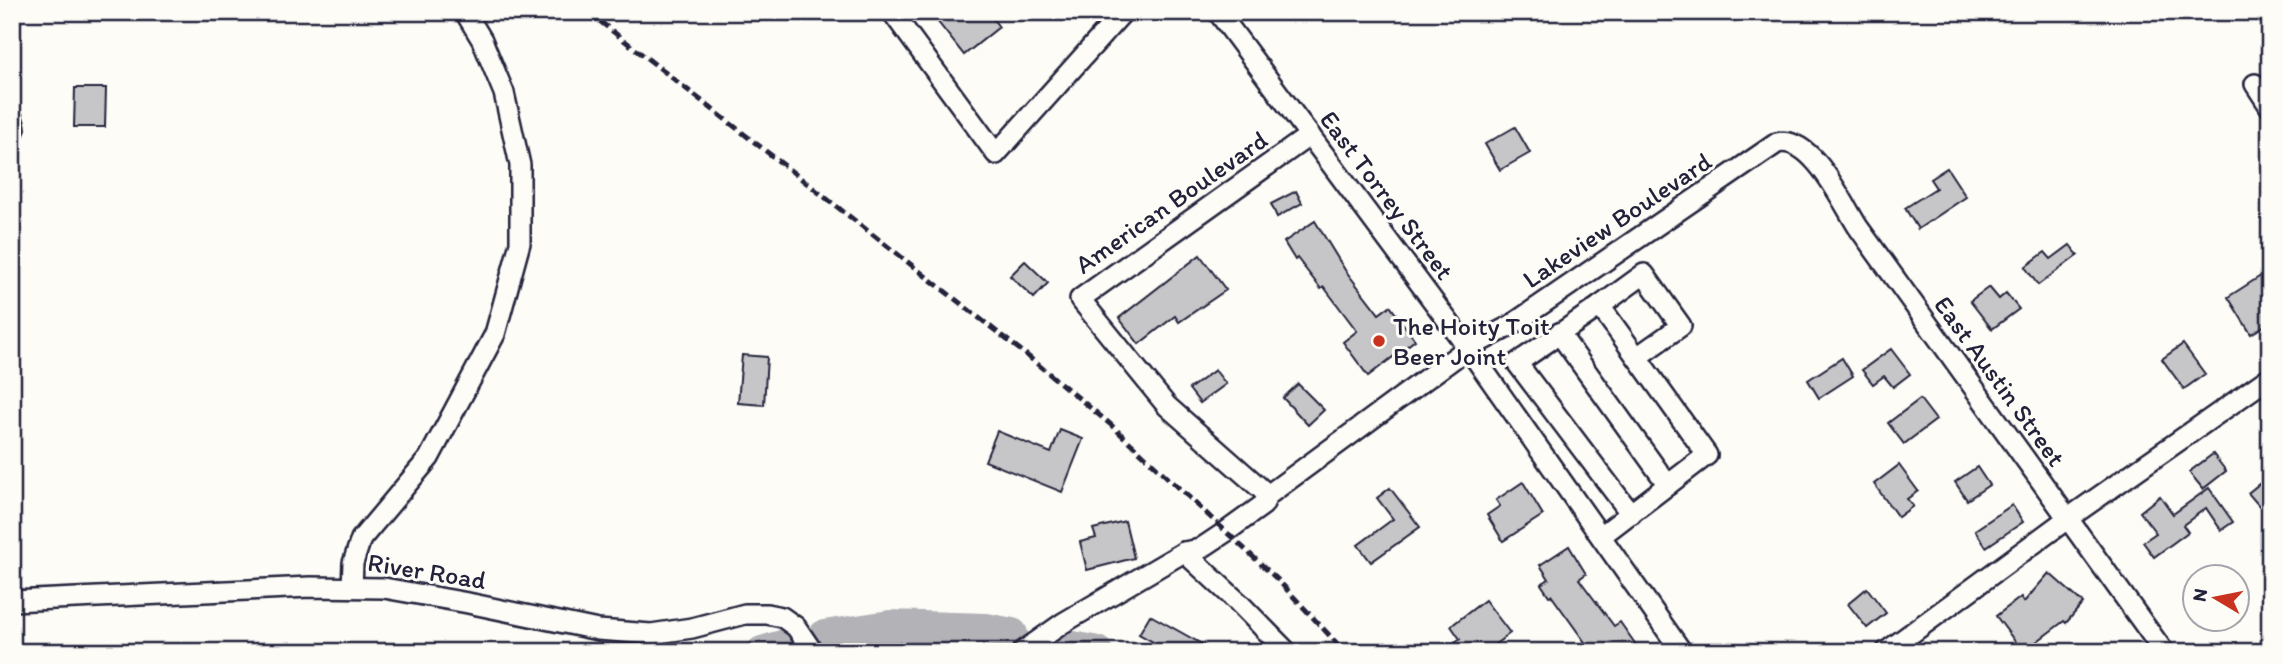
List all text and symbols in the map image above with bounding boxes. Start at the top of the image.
street label: East Torrey Street [1313,104,1461,286]
street label: American Boulevard [1069,124,1273,280]
street label: Lakeview Boulevard [1517,145,1718,295]
street label: East Austin Street [1927,290,2073,473]
place label: The Hoity Toit Beer Joint [1393,310,1550,372]
marker: The Hoity Toit Beer Joint [1371,333,1387,349]
street label: River Road [366,546,488,596]
north arrow [2180,562,2250,632]
text: N [2187,587,2212,603]

